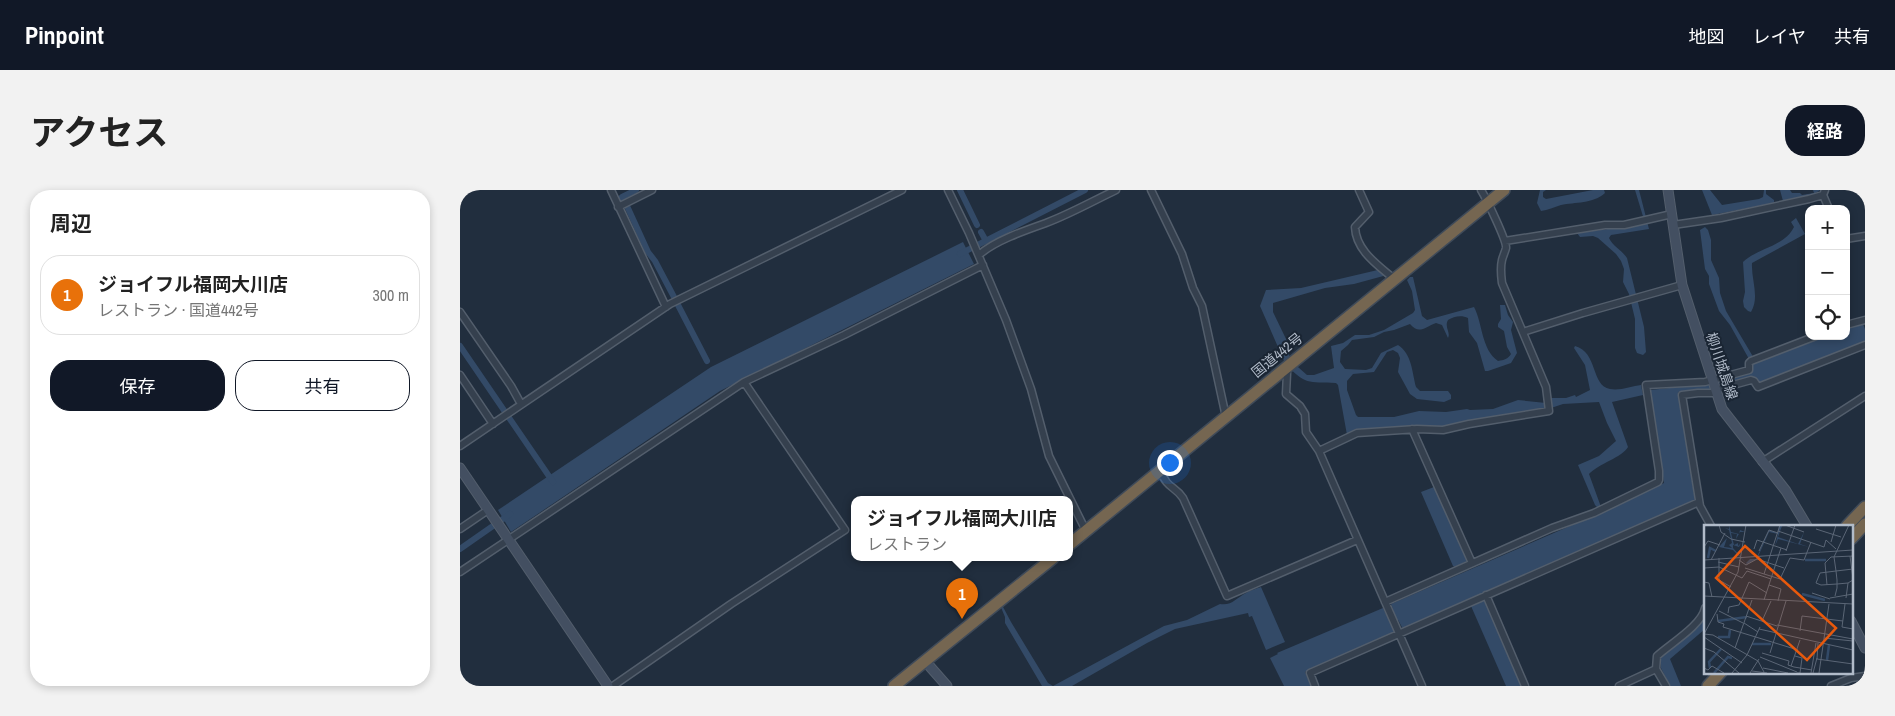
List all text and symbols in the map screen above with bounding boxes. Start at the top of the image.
text: Pinpoint [25,19,104,51]
text: 地図 [1689,24,1725,49]
text: レイヤ [1753,24,1806,49]
text: 共有 [1834,24,1870,49]
button: 経路 [1785,105,1865,156]
text: アクセス [30,109,168,156]
map controls [1805,205,1850,340]
button: + [1805,205,1850,250]
text: 周辺 [50,209,92,238]
button: − [1805,250,1850,295]
text: ジョイフル福岡大川店 [98,271,288,297]
text: 1 [63,284,71,306]
text: 300 m [373,284,409,306]
button: locate [1805,295,1850,340]
text: レストラン · 国道442号 [98,299,259,321]
street label: 国道442号 [1248,329,1306,381]
street label: 柳川城島線 [1702,330,1742,402]
button: 保存 [50,360,225,411]
button: 共有 [235,360,410,411]
your location [1157,450,1183,476]
popup [851,496,1073,561]
text: ジョイフル福岡大川店 [867,505,1057,531]
inset map [1704,525,1852,673]
text: レストラン [867,533,947,555]
pin: 1 [946,578,978,619]

